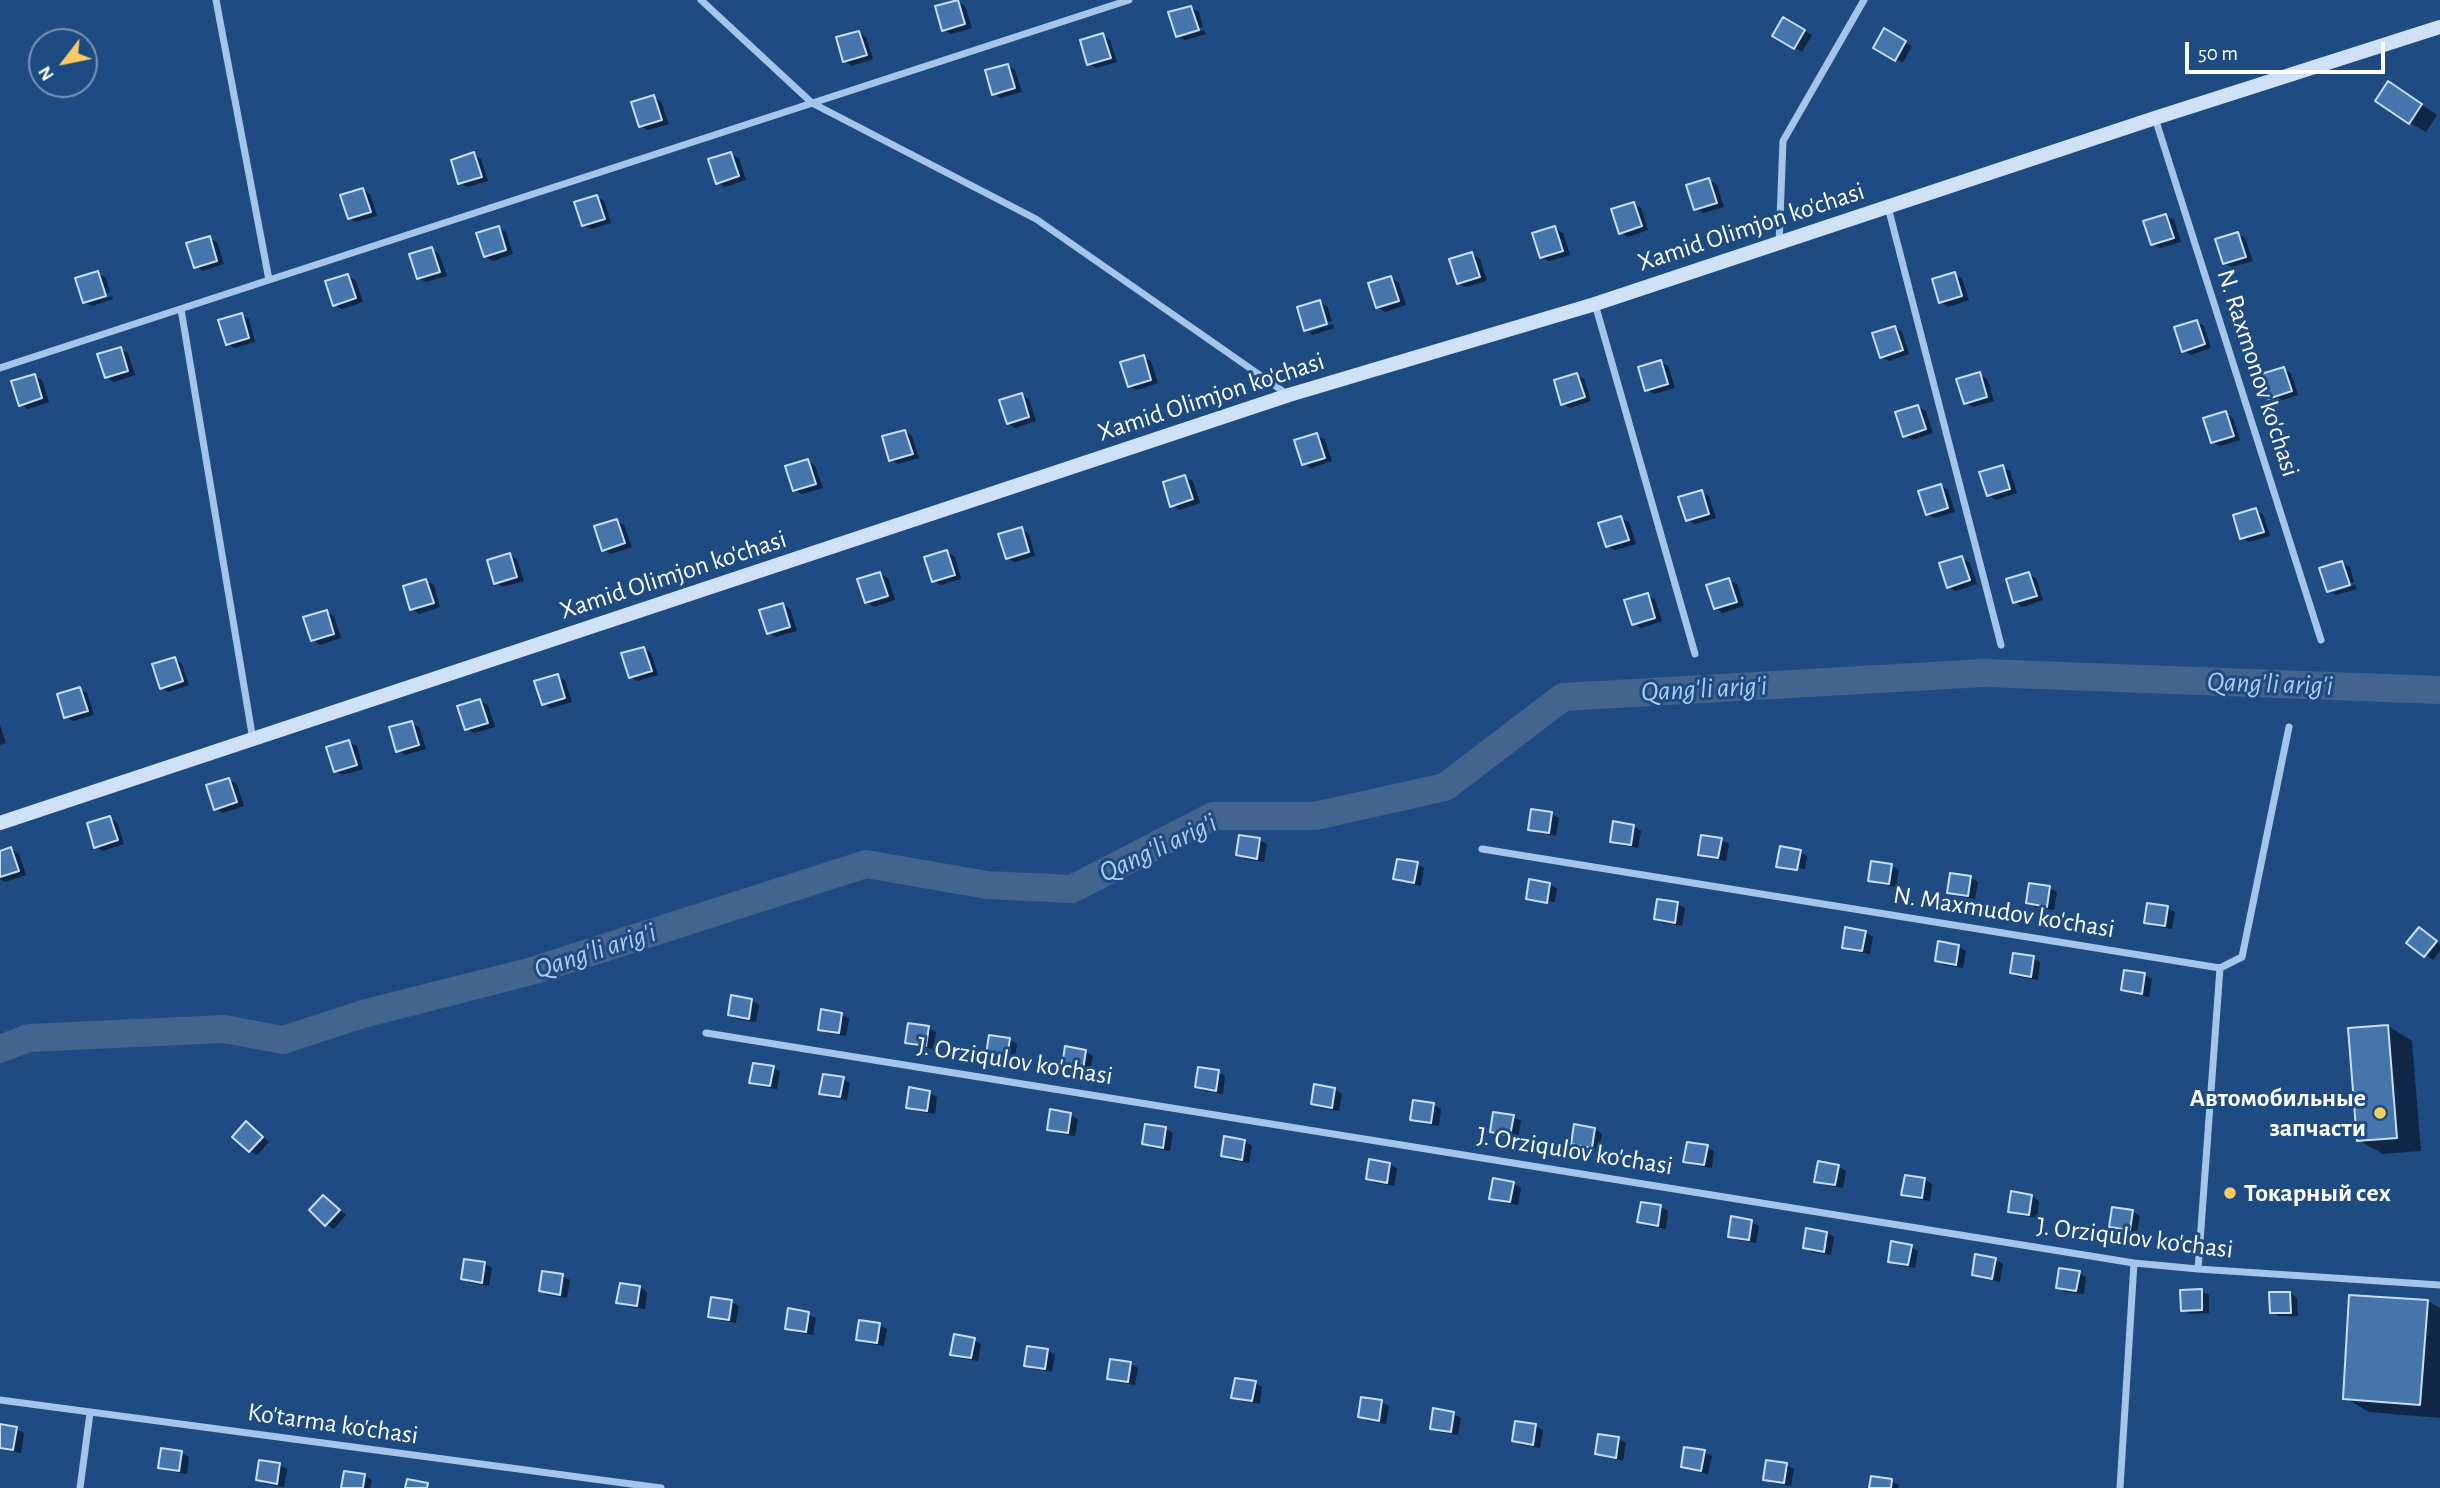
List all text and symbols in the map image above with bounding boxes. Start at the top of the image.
north arrow [28,28,98,98]
scale bar [2188,28,2388,72]
text: 50 m [2198,43,2238,64]
text: N [35,63,58,84]
street label: Xamid Olimjon ko'chasi [1634,176,1868,278]
street label: N. Raxmonov ko'chasi [2210,265,2306,481]
street label: Xamid Olimjon ko'chasi [1094,346,1328,448]
street label: Xamid Olimjon ko'chasi [556,524,790,626]
water label: Qang'li arig'i [2207,665,2333,703]
water label: Qang'li arig'i [1640,669,1768,709]
water label: Qang'li arig'i [1094,806,1222,890]
street label: N. Maxmudov ko'chasi [1891,879,2117,945]
water label: Qang'li arig'i [530,916,660,986]
street label: J. Orziqulov ko'chasi [915,1030,1115,1092]
place label: Автомобильные запчасти [2190,1082,2366,1144]
marker: Автомобильные запчасти [2372,1105,2388,1121]
street label: J. Orziqulov ko'chasi [1475,1120,1675,1182]
place label: Токарный сех [2244,1177,2391,1209]
marker: Токарный сех [2222,1185,2238,1201]
street label: J. Orziqulov ko'chasi [2035,1210,2235,1266]
street label: Ko'tarma ko'chasi [246,1397,420,1451]

